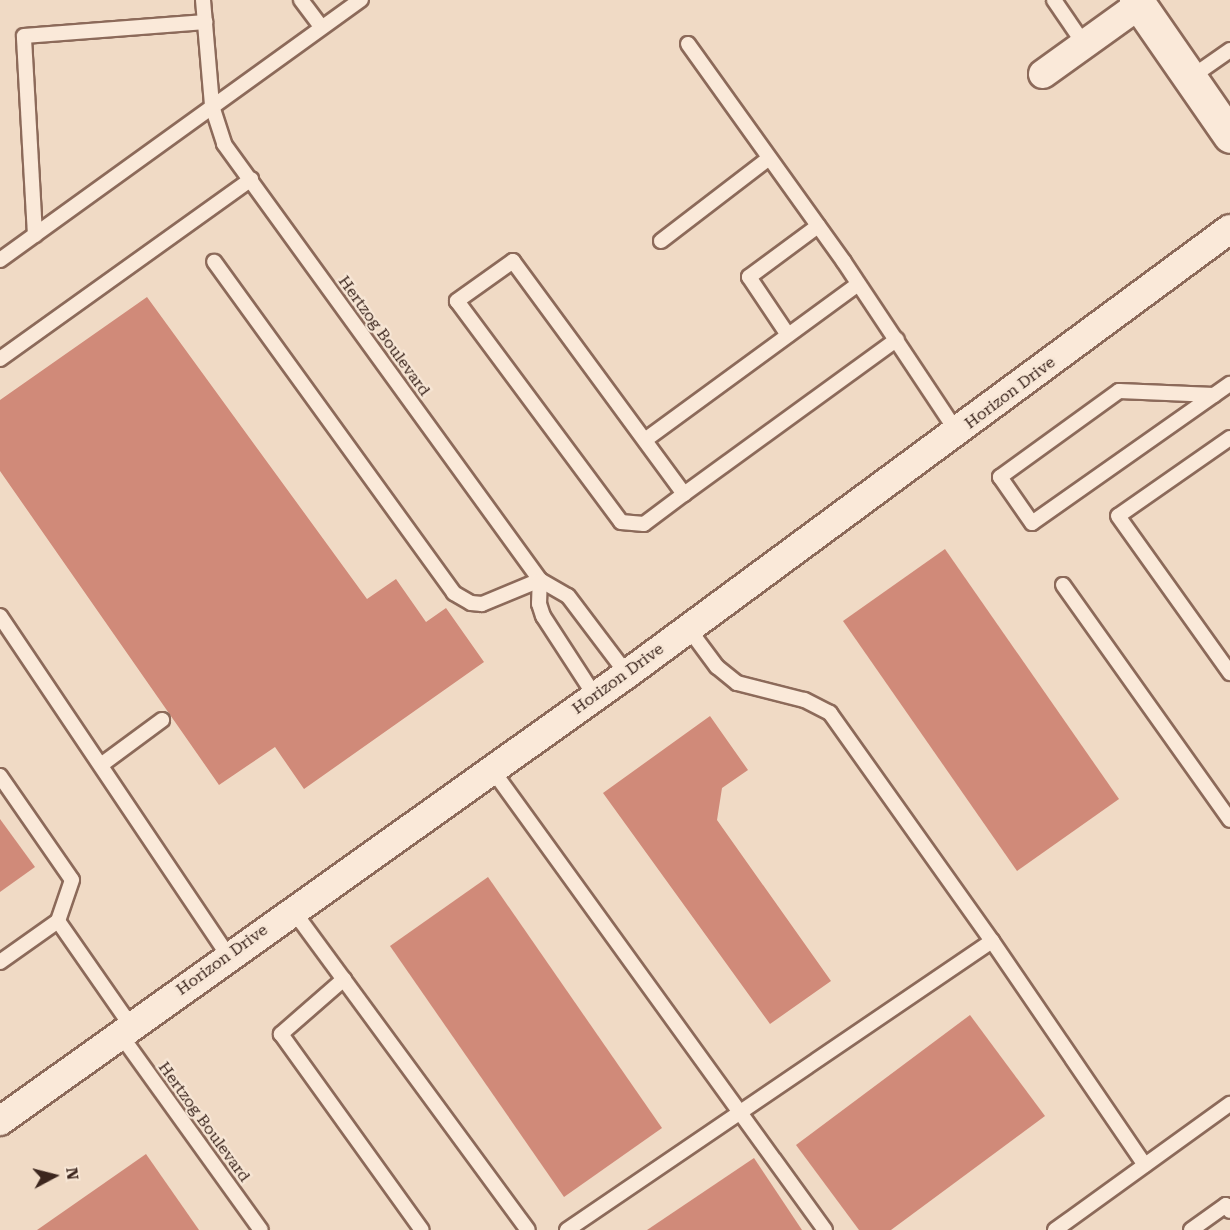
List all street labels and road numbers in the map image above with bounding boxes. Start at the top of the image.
street label: Hertzog Boulevard [334,272,434,400]
street label: Horizon Drive [961,353,1059,433]
street label: Horizon Drive [569,639,667,719]
street label: Horizon Drive [173,920,271,1000]
street label: Hertzog Boulevard [154,1058,254,1186]

